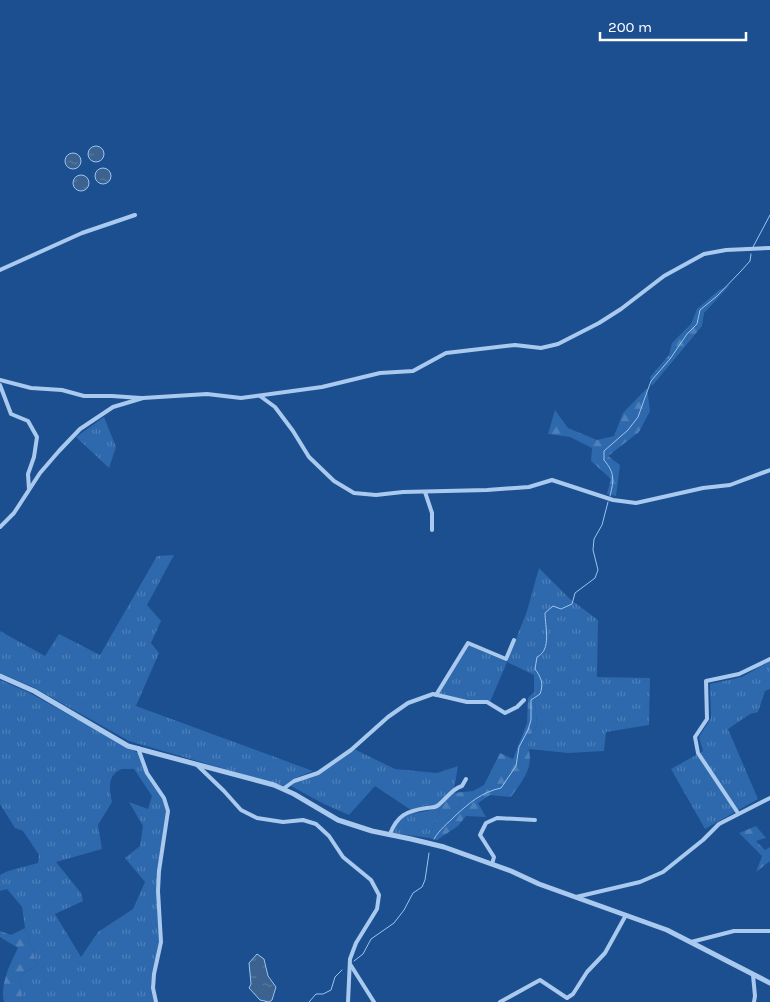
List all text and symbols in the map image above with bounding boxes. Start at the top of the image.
scale bar [600,10,746,42]
text: 200 m [608,18,652,36]

